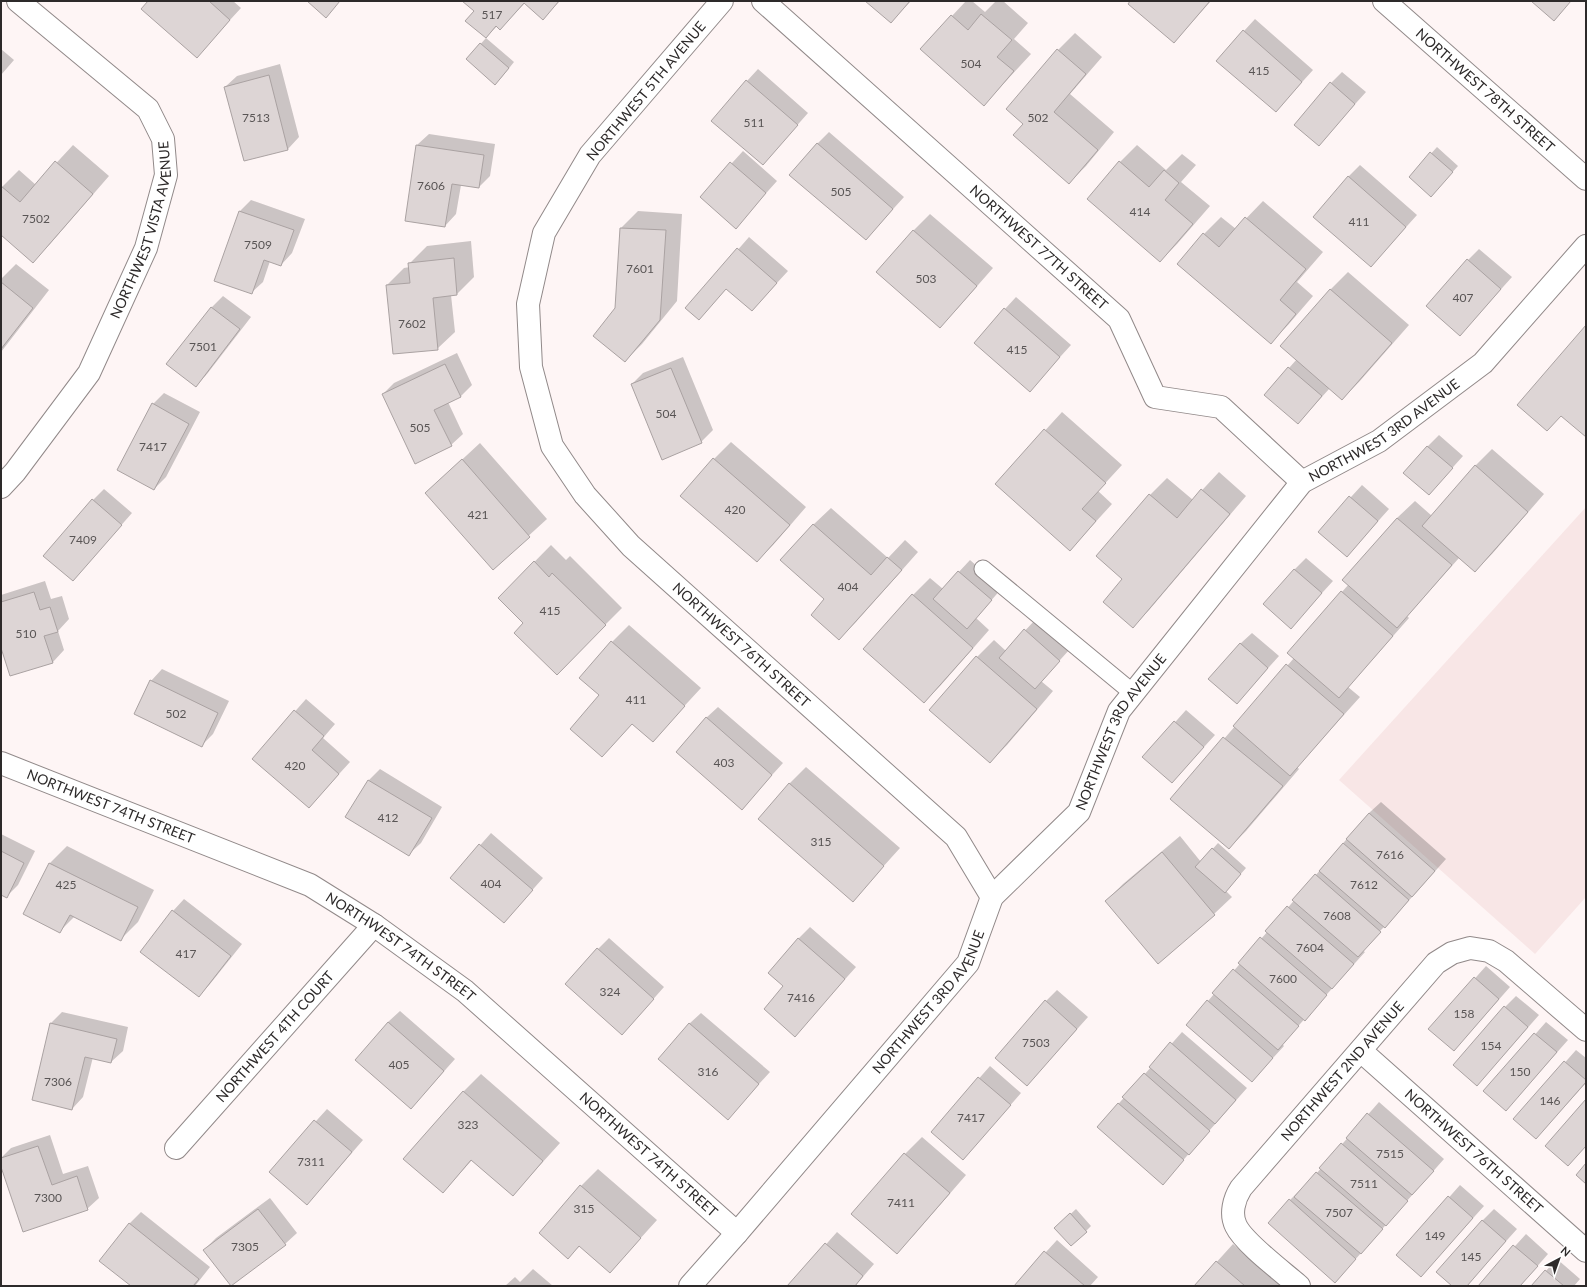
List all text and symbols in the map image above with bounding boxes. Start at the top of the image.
house number: 517 [482,7,502,22]
street label: NORTHWEST 5TH AVENUE [582,18,709,164]
street label: NORTHWEST 78TH STREET [1413,24,1559,156]
house number: 504 [961,56,981,71]
house number: 415 [1249,63,1269,78]
house number: 7513 [242,110,270,125]
house number: 502 [1028,110,1048,125]
house number: 511 [744,115,764,130]
street label: NORTHWEST VISTA AVENUE [106,140,174,321]
house number: 7606 [417,178,445,193]
street label: NORTHWEST 77TH STREET [967,181,1112,314]
house number: 505 [831,184,851,199]
house number: 414 [1130,204,1150,219]
house number: 7502 [22,211,50,226]
house number: 411 [1349,214,1369,229]
house number: 7509 [244,237,272,252]
house number: 7601 [626,261,654,276]
house number: 503 [916,271,936,286]
house number: 407 [1453,290,1473,305]
house number: 7602 [398,316,426,331]
house number: 7501 [189,339,217,354]
house number: 415 [1007,342,1027,357]
street label: NORTHWEST 3RD AVENUE [1305,375,1463,485]
house number: 504 [656,406,676,421]
house number: 505 [410,420,430,435]
house number: 7417 [139,439,167,454]
house number: 420 [725,502,745,517]
house number: 421 [468,507,488,522]
house number: 7409 [69,532,97,547]
street label: NORTHWEST 76TH STREET [669,578,815,711]
house number: 404 [838,579,858,594]
house number: 415 [540,603,560,618]
house number: 510 [16,626,36,641]
street label: NORTHWEST 3RD AVENUE [1072,650,1170,813]
house number: 411 [626,692,646,707]
house number: 502 [166,706,186,721]
house number: 403 [714,755,734,770]
house number: 420 [285,758,305,773]
street label: NORTHWEST 74TH STREET [25,765,198,847]
house number: 412 [378,810,398,825]
house number: 315 [811,834,831,849]
house number: 7616 [1376,847,1404,862]
house number: 404 [481,876,501,891]
house number: 425 [56,877,76,892]
house number: 7612 [1350,877,1378,892]
street label: NORTHWEST 74TH STREET [323,888,480,1005]
house number: 7608 [1323,908,1351,923]
street label: NORTHWEST 3RD AVENUE [868,928,987,1077]
house number: 7604 [1296,940,1324,955]
house number: 417 [176,946,196,961]
street label: NORTHWEST 4TH COURT [212,967,338,1105]
house number: 7600 [1269,971,1297,986]
house number: 324 [600,984,620,999]
house number: 7416 [787,990,815,1005]
street label: NORTHWEST 2ND AVENUE [1277,998,1407,1144]
house number: 158 [1454,1006,1474,1021]
house number: 7503 [1022,1035,1050,1050]
house number: 154 [1481,1038,1501,1053]
house number: 405 [389,1057,409,1072]
house number: 316 [698,1064,718,1079]
house number: 150 [1510,1064,1530,1079]
house number: 7306 [44,1074,72,1089]
street label: NORTHWEST 76TH STREET [1402,1085,1547,1217]
street label: NORTHWEST 74TH STREET [577,1088,722,1220]
house number: 146 [1540,1093,1560,1108]
house number: 7417 [957,1110,985,1125]
house number: 323 [458,1117,478,1132]
house number: 7515 [1376,1146,1404,1161]
house number: 7311 [297,1154,325,1169]
house number: 7511 [1350,1176,1378,1191]
house number: 7300 [34,1190,62,1205]
house number: 7411 [887,1195,915,1210]
house number: 315 [574,1201,594,1216]
house number: 7507 [1325,1205,1353,1220]
house number: 149 [1425,1228,1445,1243]
house number: 7305 [231,1239,259,1254]
north arrow [1539,1239,1579,1279]
text: N [1558,1243,1573,1259]
house number: 145 [1461,1249,1481,1264]

